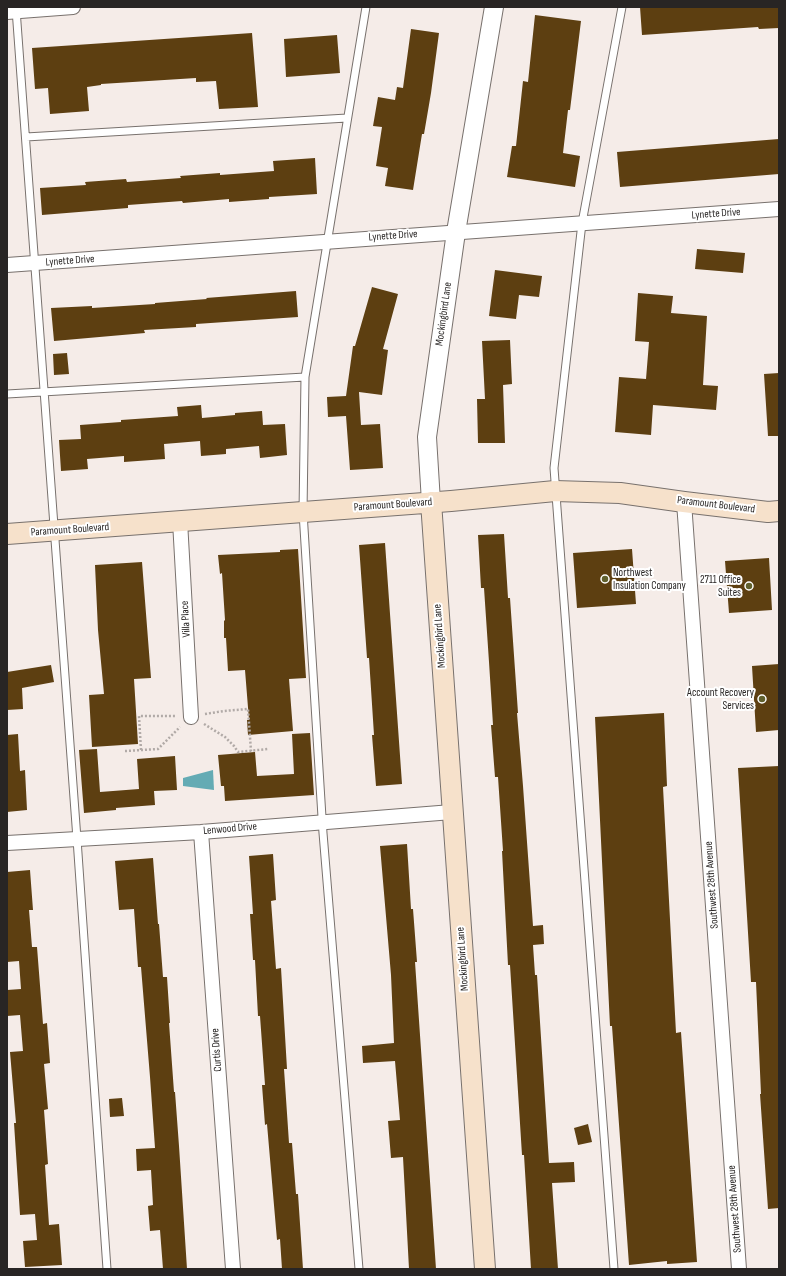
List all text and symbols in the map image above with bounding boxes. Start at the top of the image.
street label: Lynette Drive [691,206,741,222]
street label: Lynette Drive [368,228,418,244]
street label: Lynette Drive [45,253,95,269]
street label: Mockingbird Lane [433,281,455,347]
street label: Paramount Boulevard [676,494,756,516]
street label: Paramount Boulevard [353,496,433,514]
street label: Paramount Boulevard [30,521,110,539]
place label: Northwest Insulation Company [613,566,686,592]
place label: 2711 Office Suites [700,573,741,599]
marker: Northwest Insulation Company [600,574,610,584]
marker: 2711 Office Suites [744,581,754,591]
street label: Villa Place [178,600,194,638]
street label: Mockingbird Lane [431,604,449,668]
place label: Account Recovery Services [687,686,754,712]
marker: Account Recovery Services [757,694,767,704]
street label: Lenwood Drive [203,820,257,838]
street label: Southwest 28th Avenue [702,841,722,929]
street label: Mockingbird Lane [454,927,472,991]
street label: Curtis Drive [209,1028,225,1072]
street label: Southwest 28th Avenue [725,1165,745,1253]

